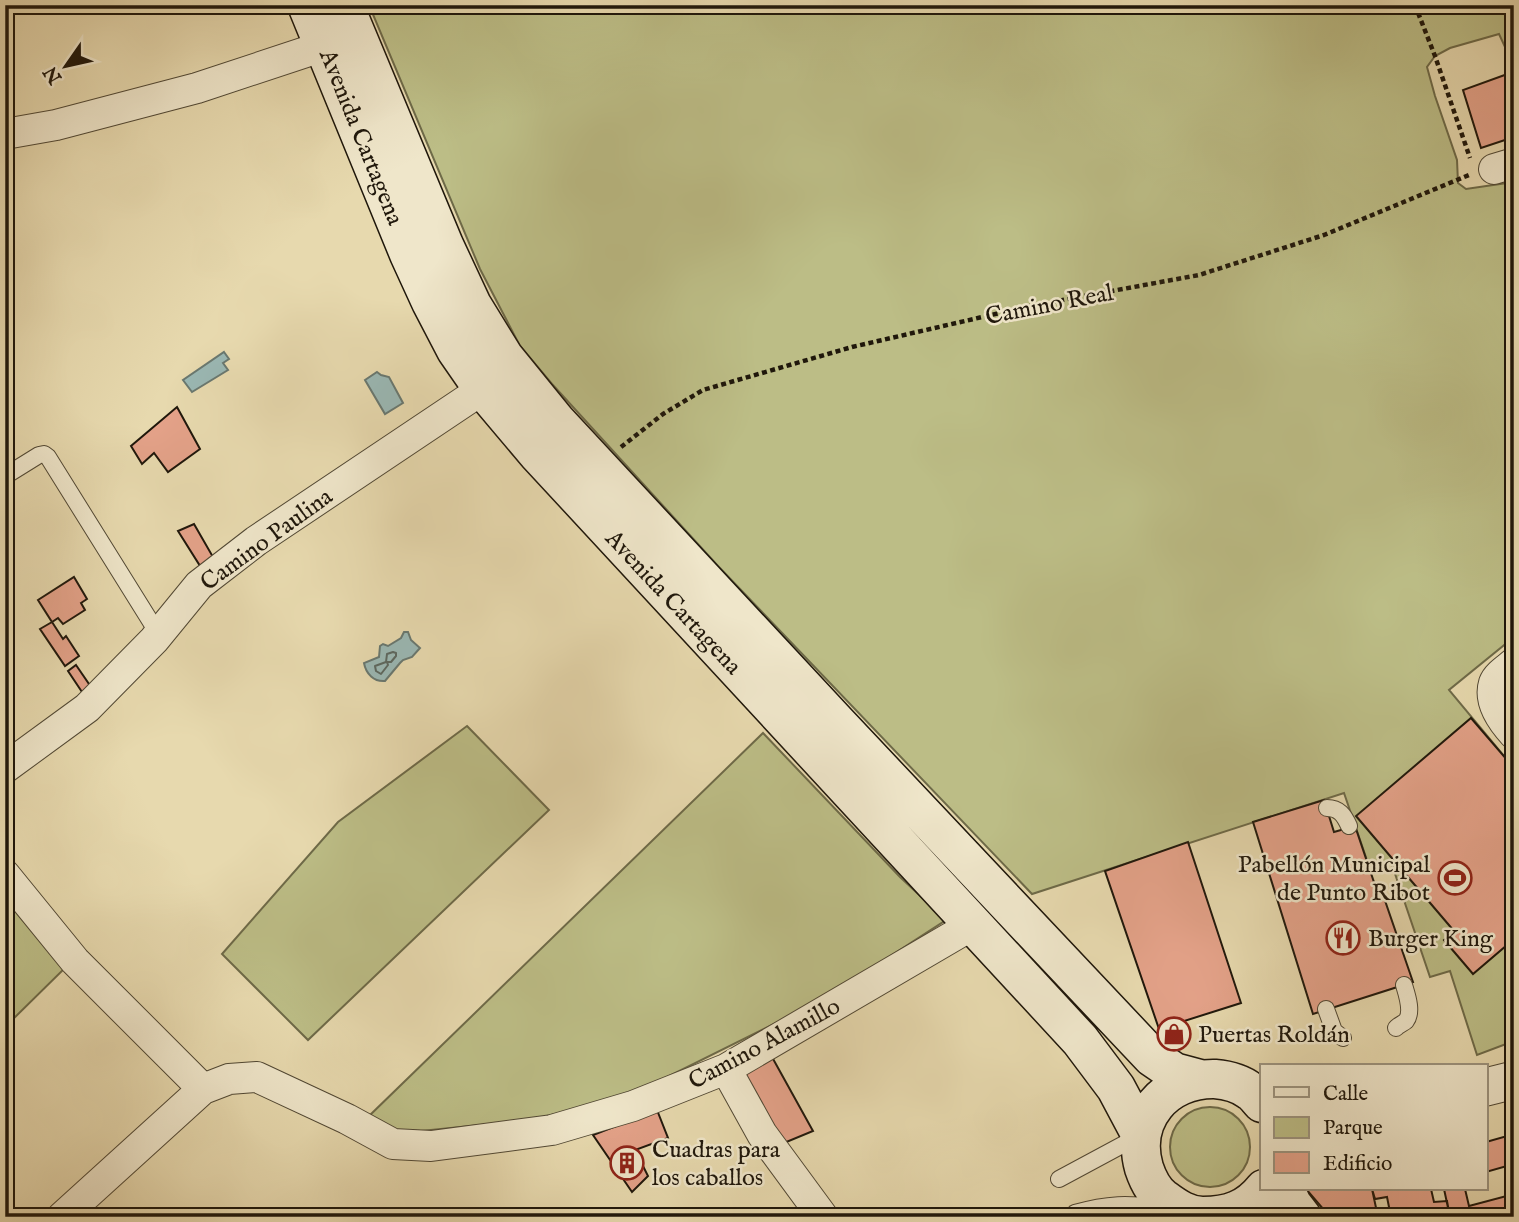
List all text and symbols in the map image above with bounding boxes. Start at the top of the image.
north arrow [32,32,102,102]
street label: Avenida Cartagena [311,44,410,231]
text: N [39,60,69,89]
street label: Camino Real [983,278,1116,333]
street label: Camino Paulina [195,481,340,599]
street label: Avenida Cartagena [597,523,748,682]
place label: Pabellón Municipal de Punto Ribot [1238,850,1430,909]
sports icon: Pabellón Municipal de Punto Ribot [1436,859,1474,897]
restaurant icon: Burger King [1324,919,1362,957]
place label: Burger King [1368,924,1494,955]
street label: Camino Alamillo [683,991,846,1097]
shop icon: Puertas Roldán [1155,1015,1193,1053]
place label: Puertas Roldán [1198,1020,1350,1051]
legend [1260,1064,1488,1190]
text: Calle [1323,1081,1368,1108]
text: Parque [1323,1115,1383,1142]
place label: Cuadras para los caballos [652,1135,781,1194]
building icon: Cuadras para los caballos [608,1144,646,1182]
text: Edificio [1323,1151,1392,1178]

